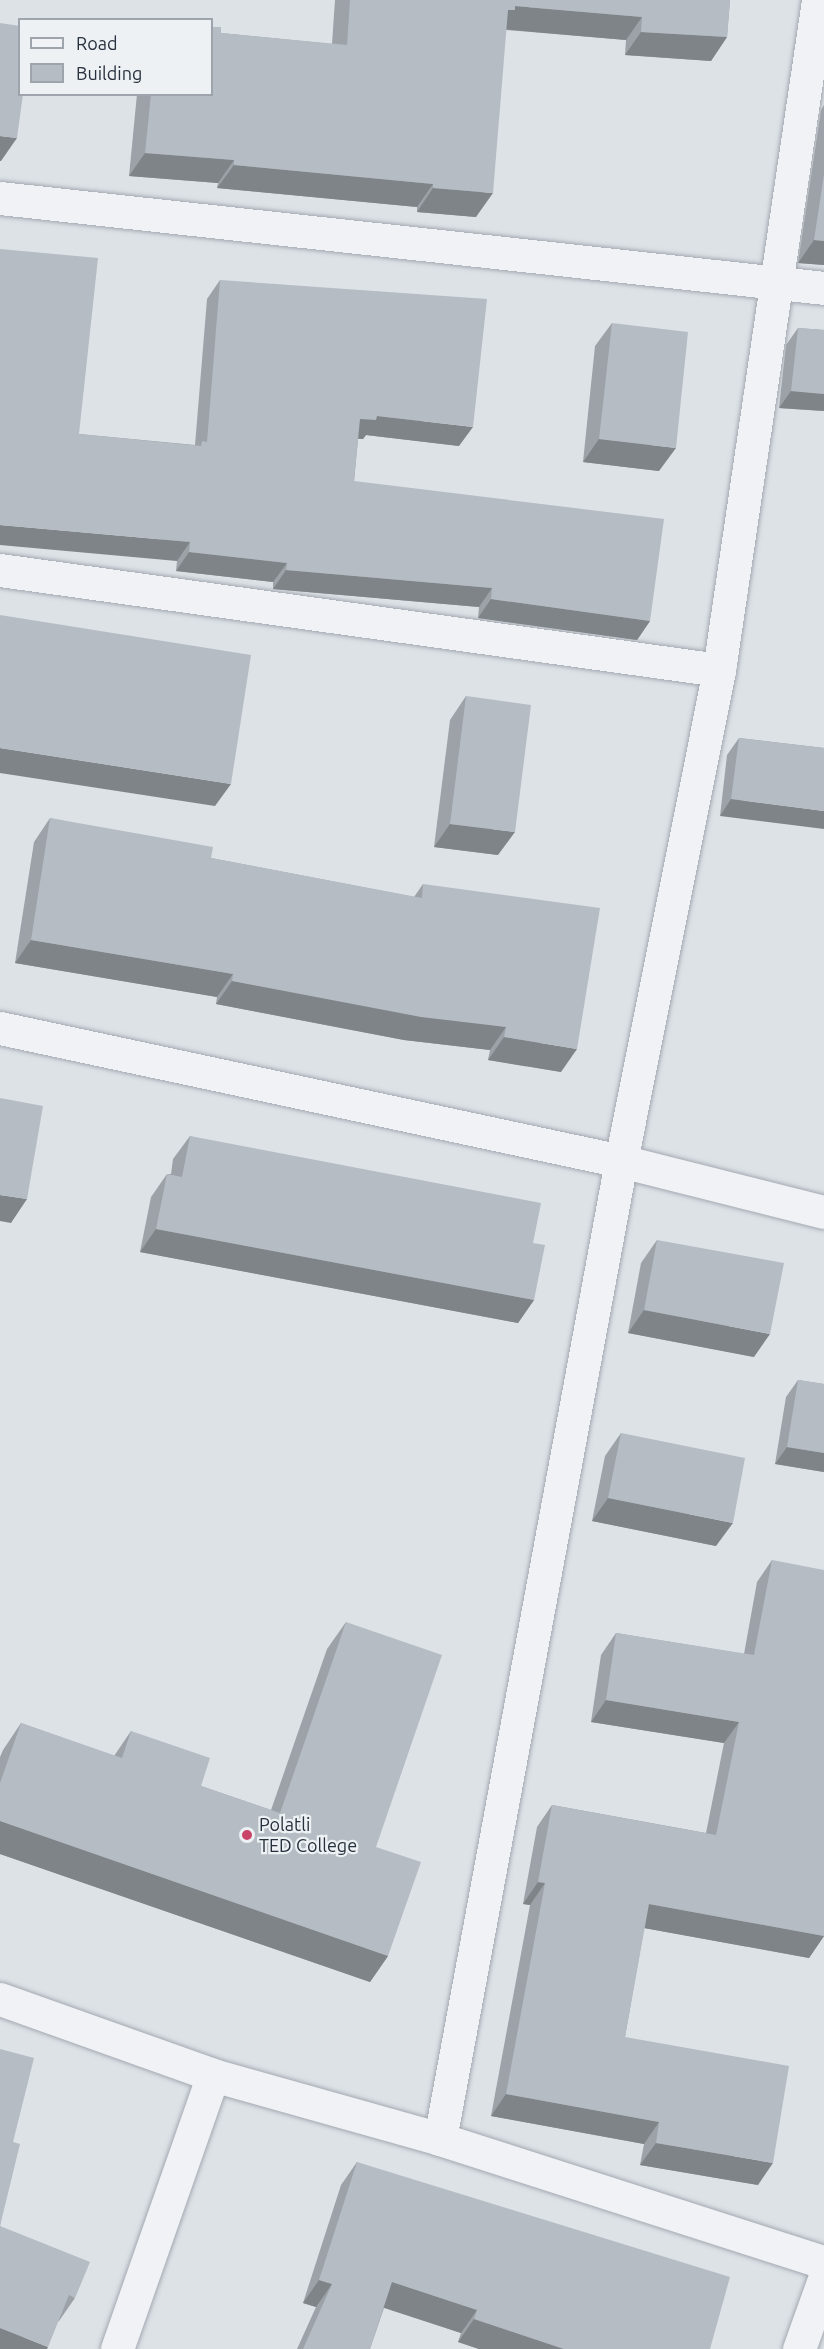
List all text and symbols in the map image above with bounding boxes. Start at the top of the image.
legend [18,18,213,96]
text: Road [76,33,118,53]
text: Building [76,63,142,83]
place label: Polatli TED College [259,1814,357,1856]
marker: Polatli TED College [240,1828,254,1842]

